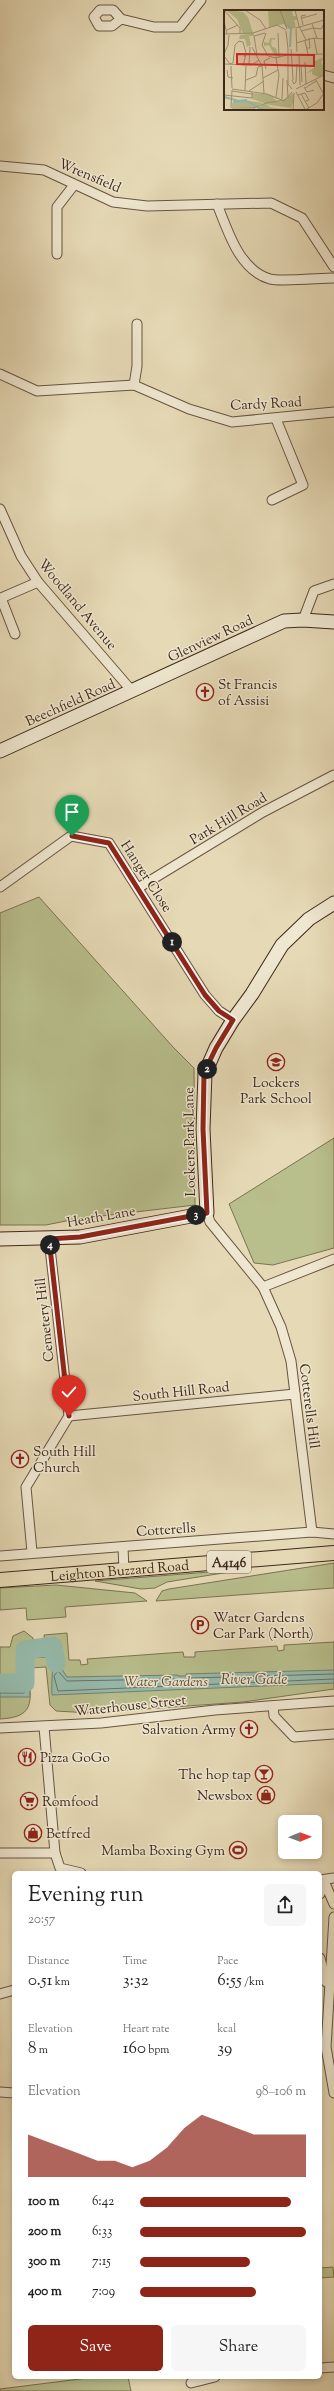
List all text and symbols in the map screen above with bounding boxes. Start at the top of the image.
inset map [224,10,324,110]
street label: Wrensfield [55,155,124,199]
street label: Cardy Road [230,393,303,417]
street label: Woodland Avenue [32,555,121,655]
street label: Glenview Road [165,611,257,668]
street label: Beechfield Road [23,675,119,733]
place label: St Francis of Assisi [218,676,277,712]
church icon: St Francis of Assisi [195,682,215,702]
street label: Park Hill Road [187,789,272,851]
pin [55,795,89,836]
icon: arrive [61,801,83,823]
street label: Hanger Close [115,837,176,917]
pin: 1 [162,932,182,952]
text: 1 [170,934,174,950]
school or university icon: Lockers Park School [266,1052,286,1072]
pin: 2 [197,1059,217,1079]
text: 2 [204,1061,210,1077]
place label: Lockers Park School [240,1074,312,1110]
street label: Lockers Park Lane [180,1087,202,1197]
street label: Heath Lane [65,1202,137,1234]
pin: 3 [186,1205,206,1225]
text: 3 [194,1207,198,1223]
pin: 4 [40,1235,60,1255]
text: 4 [47,1237,53,1253]
street label: Cemetery Hill [32,1277,60,1363]
street label: Cotterells Hill [293,1363,323,1450]
pin [52,1375,86,1416]
street label: South Hill Road [132,1378,231,1408]
icon: check [58,1381,80,1403]
place label: South Hill Church [33,1443,96,1479]
church icon: South Hill Church [10,1449,30,1469]
street label: Cotterells [136,1519,197,1543]
road number: A4146 [207,1551,251,1573]
street label: Leighton Buzzard Road [50,1557,190,1588]
place label: Water Gardens Car Park (North) [213,1609,314,1645]
parking icon: Water Gardens Car Park (North) [190,1615,210,1635]
water label: River Gade [221,1670,287,1691]
park label: Water Gardens [124,1673,208,1693]
street label: Waterhouse Street [73,1691,187,1723]
church icon: Salvation Army [239,1719,259,1739]
place label: Salvation Army [142,1721,236,1741]
restaurant icon: Pizza GoGo [17,1747,37,1767]
place label: Pizza GoGo [40,1749,110,1769]
bar icon: The hop tap [254,1764,274,1784]
place label: The hop tap [178,1766,251,1786]
shop icon: Newsbox [256,1785,276,1805]
place label: Newsbox [197,1787,253,1807]
supermarket icon: Romfood [19,1791,39,1811]
place label: Romfood [42,1793,99,1813]
north arrow [278,1815,322,1859]
map controls [278,1815,322,1859]
shop icon: Betfred [23,1823,43,1843]
place label: Betfred [46,1825,91,1845]
sports icon: Mamba Boxing Gym [228,1840,248,1860]
place label: Mamba Boxing Gym [101,1842,225,1862]
text: Evening run [28,1880,144,1912]
button: share [264,1884,306,1926]
text: 20:57 [28,1911,55,1929]
text: Distance [28,1953,69,1969]
text: Time [123,1953,147,1969]
text: Pace [217,1953,238,1969]
text: 0.51 [28,1969,52,1993]
text: 3:32 [123,1969,149,1993]
text: 6:55 [217,1969,242,1993]
text: km [52,1974,70,1990]
text: /km [242,1974,264,1990]
text: Elevation [28,2021,73,2037]
text: Heart rate [123,2021,170,2037]
text: kcal [217,2021,236,2037]
text: 8 [28,2037,37,2061]
text: 160 [123,2037,146,2061]
text: 39 [217,2037,232,2061]
text: m [37,2042,48,2058]
text: bpm [146,2042,169,2058]
text: Elevation [28,2083,81,2101]
text: 98–106 m [256,2083,306,2101]
text: 100 m [28,2193,60,2211]
text: 6:42 [92,2193,114,2211]
text: 200 m [28,2223,61,2241]
text: 6:33 [92,2223,112,2241]
text: 300 m [28,2253,60,2271]
text: 7:15 [92,2253,111,2271]
text: 400 m [28,2283,62,2301]
text: 7:09 [92,2283,115,2301]
button: Save [28,2325,163,2371]
button: Share [171,2325,306,2371]

